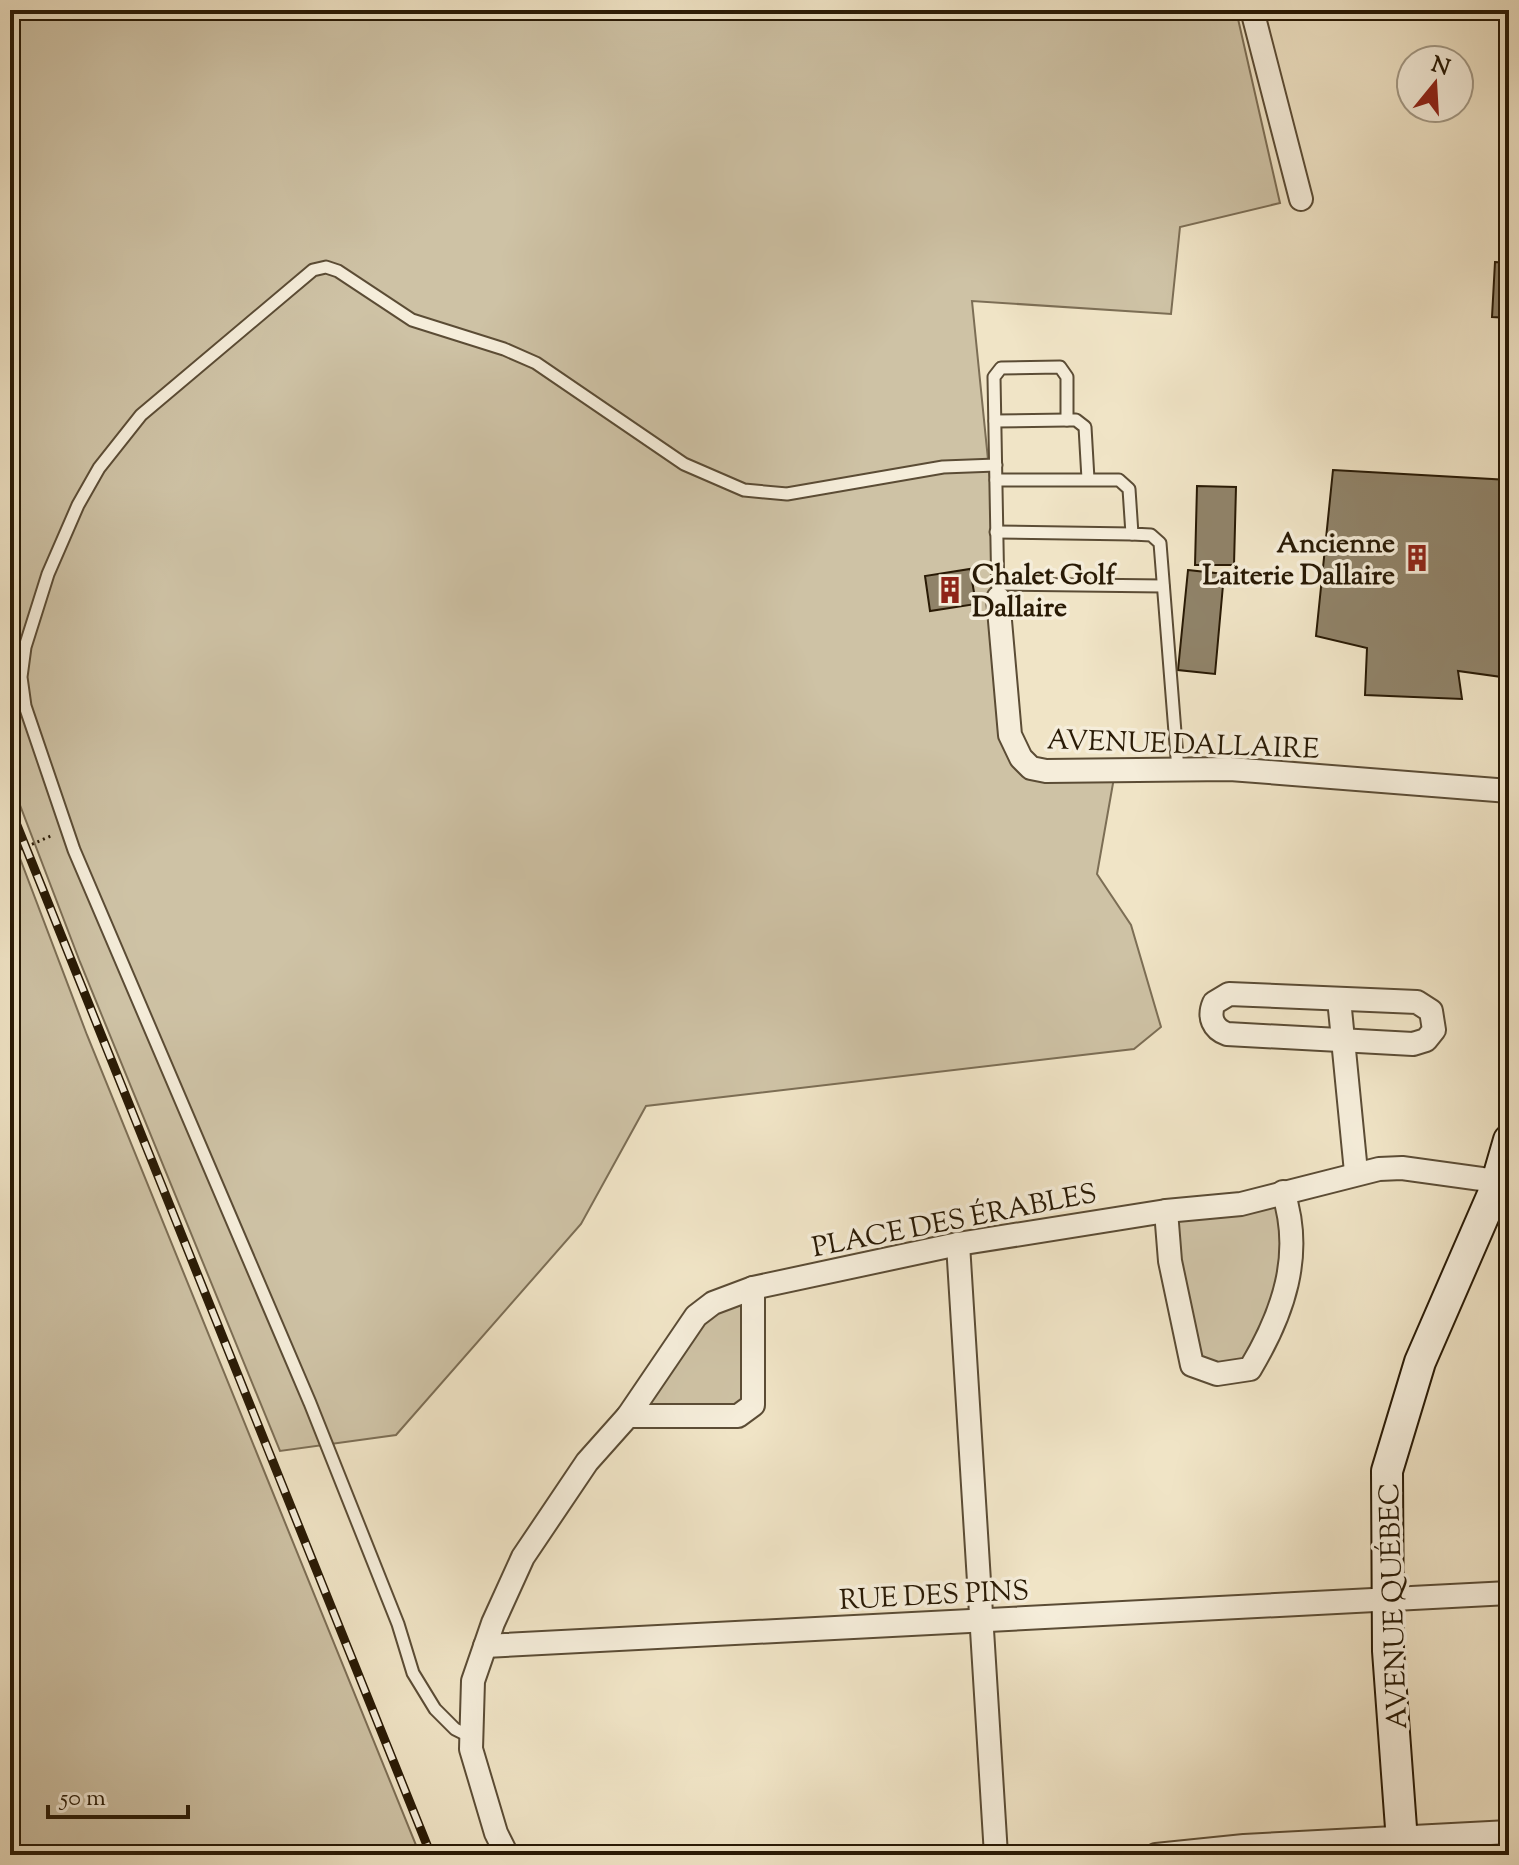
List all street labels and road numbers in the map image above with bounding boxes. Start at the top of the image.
street label: AVENUE DALLAIRE [1046,721,1320,771]
street label: PLACE DES ÉRABLES [809,1175,1100,1269]
street label: AVENUE QUÉBEC [1371,1482,1419,1730]
street label: RUE DES PINS [838,1572,1030,1622]

